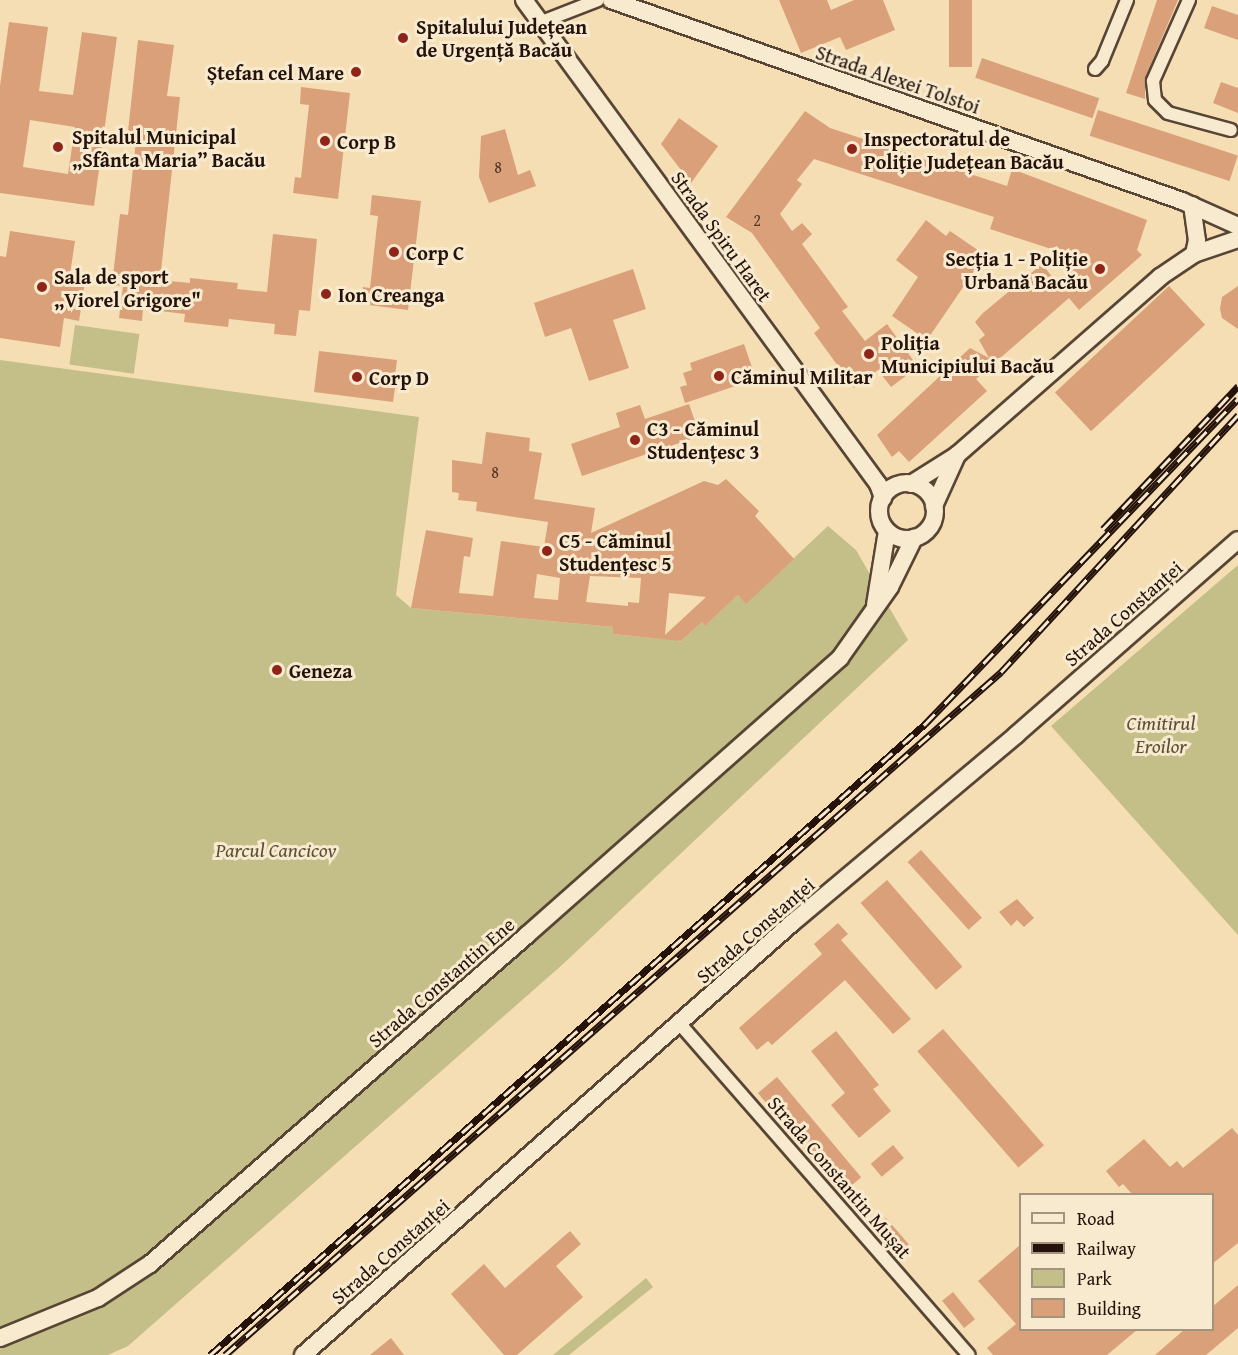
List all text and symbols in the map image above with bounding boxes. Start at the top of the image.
place label: Spitalului Județean de Urgență Bacău [416,14,587,61]
marker: Spitalului Județean de Urgență Bacău [394,29,412,47]
street label: Strada Alexei Tolstoi [813,40,983,118]
place label: Ștefan cel Mare [207,60,344,84]
marker: Ștefan cel Mare [349,65,363,79]
place label: Spitalul Municipal „Sfânta Maria” Bacău [72,124,265,171]
place label: Inspectoratul de Poliție Județean Bacău [864,126,1064,173]
place label: Corp B [337,129,396,153]
marker: Corp B [318,134,332,148]
marker: Spitalul Municipal „Sfânta Maria” Bacău [49,138,67,156]
marker: Inspectoratul de Poliție Județean Bacău [845,142,859,156]
house number: 8 [494,157,502,177]
street label: Strada Spiru Haret [667,166,777,306]
house number: 2 [753,210,761,230]
place label: Corp C [406,240,464,264]
marker: Corp C [387,245,401,259]
place label: Secția 1 - Poliție Urbană Bacău [945,246,1088,293]
marker: Secția 1 - Poliție Urbană Bacău [1093,262,1107,276]
place label: Sala de sport „Viorel Grigore" [54,264,201,311]
marker: Sala de sport „Viorel Grigore" [35,280,49,294]
place label: Ion Creanga [338,282,444,306]
marker: Ion Creanga [319,287,333,301]
place label: Poliția Municipiului Bacău [881,330,1054,377]
marker: Poliția Municipiului Bacău [862,347,876,361]
place label: Căminul Militar [731,364,873,388]
place label: Corp D [369,365,429,389]
marker: Căminul Militar [712,369,726,383]
marker: Corp D [350,370,364,384]
place label: C3 - Căminul Studențesc 3 [647,416,760,463]
marker: C3 - Căminul Studențesc 3 [628,433,642,447]
house number: 8 [491,462,499,482]
place label: C5 - Căminul Studențesc 5 [559,528,672,575]
marker: C5 - Căminul Studențesc 5 [540,544,554,558]
street label: Strada Constanței [1059,555,1187,671]
place label: Geneza [289,658,352,682]
marker: Geneza [270,663,284,677]
park label: Cimitirul Eroilor [1127,710,1195,757]
park label: Parcul Cancicov [216,837,336,861]
street label: Strada Constanței [691,872,819,988]
street label: Strada Constantin Ene [363,912,519,1052]
street label: Strada Constantin Mușat [763,1091,917,1263]
street label: Strada Constanței [326,1193,454,1309]
legend [1019,1193,1214,1331]
text: Road [1077,1205,1115,1232]
text: Railway [1077,1235,1136,1262]
text: Park [1077,1265,1112,1292]
text: Building [1077,1295,1141,1322]

